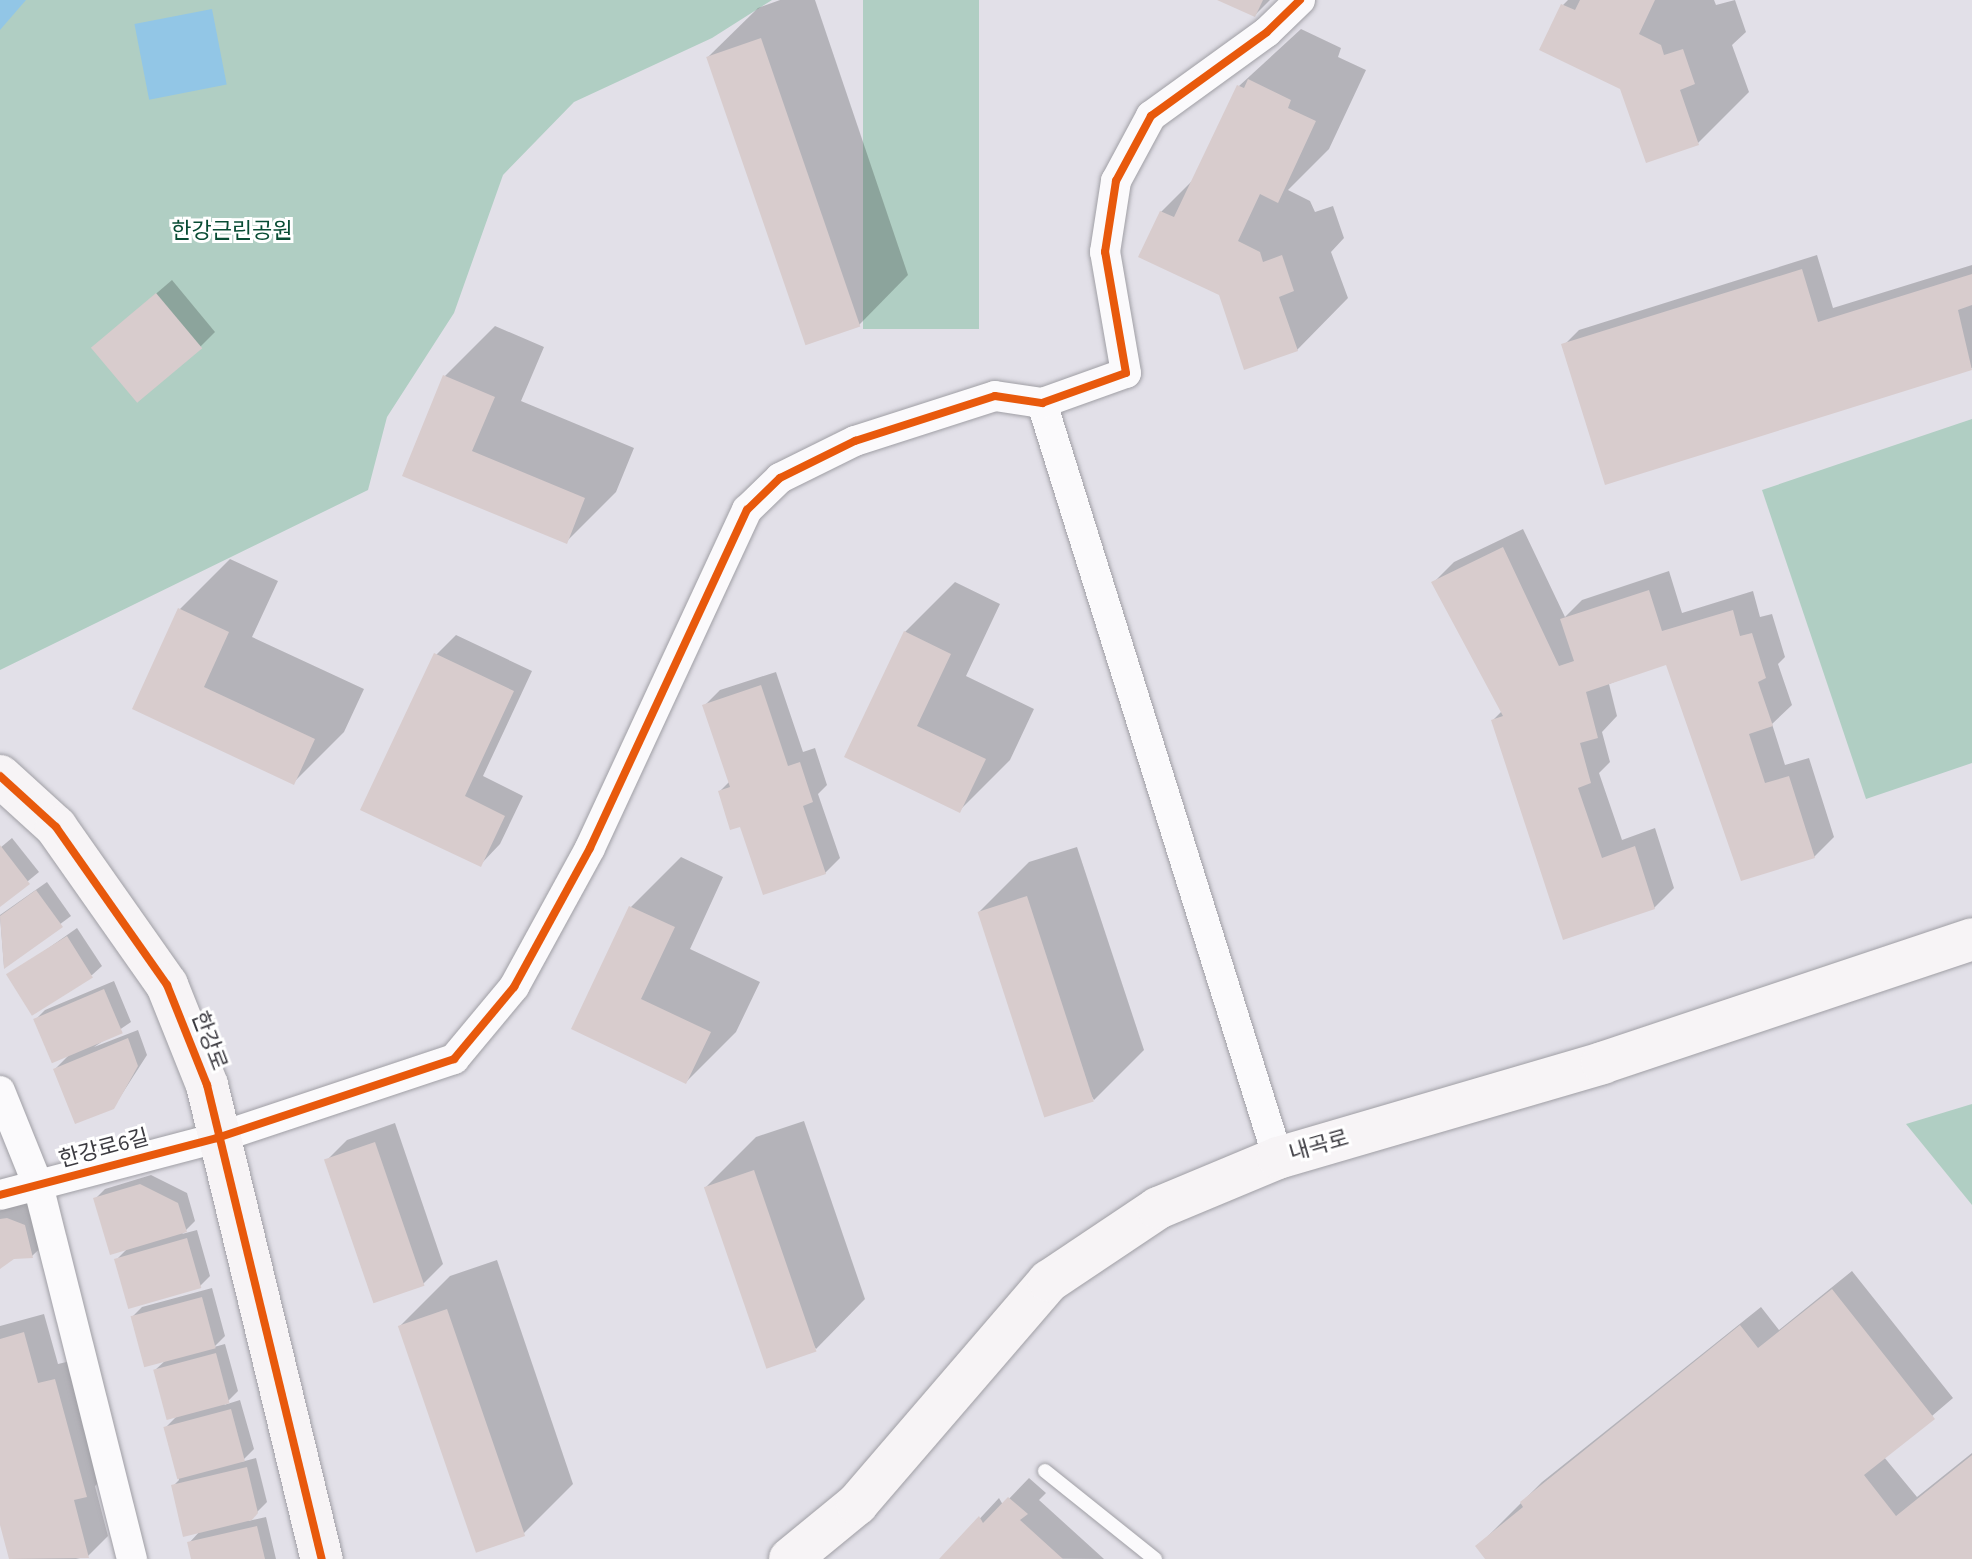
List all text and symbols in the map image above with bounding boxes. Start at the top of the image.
park label: 한강근린공원 [171,219,293,245]
street label: 한강로 [186,1008,232,1074]
street label: 한강로6길 [56,1124,152,1174]
street label: 내곡로 [1286,1125,1352,1167]

